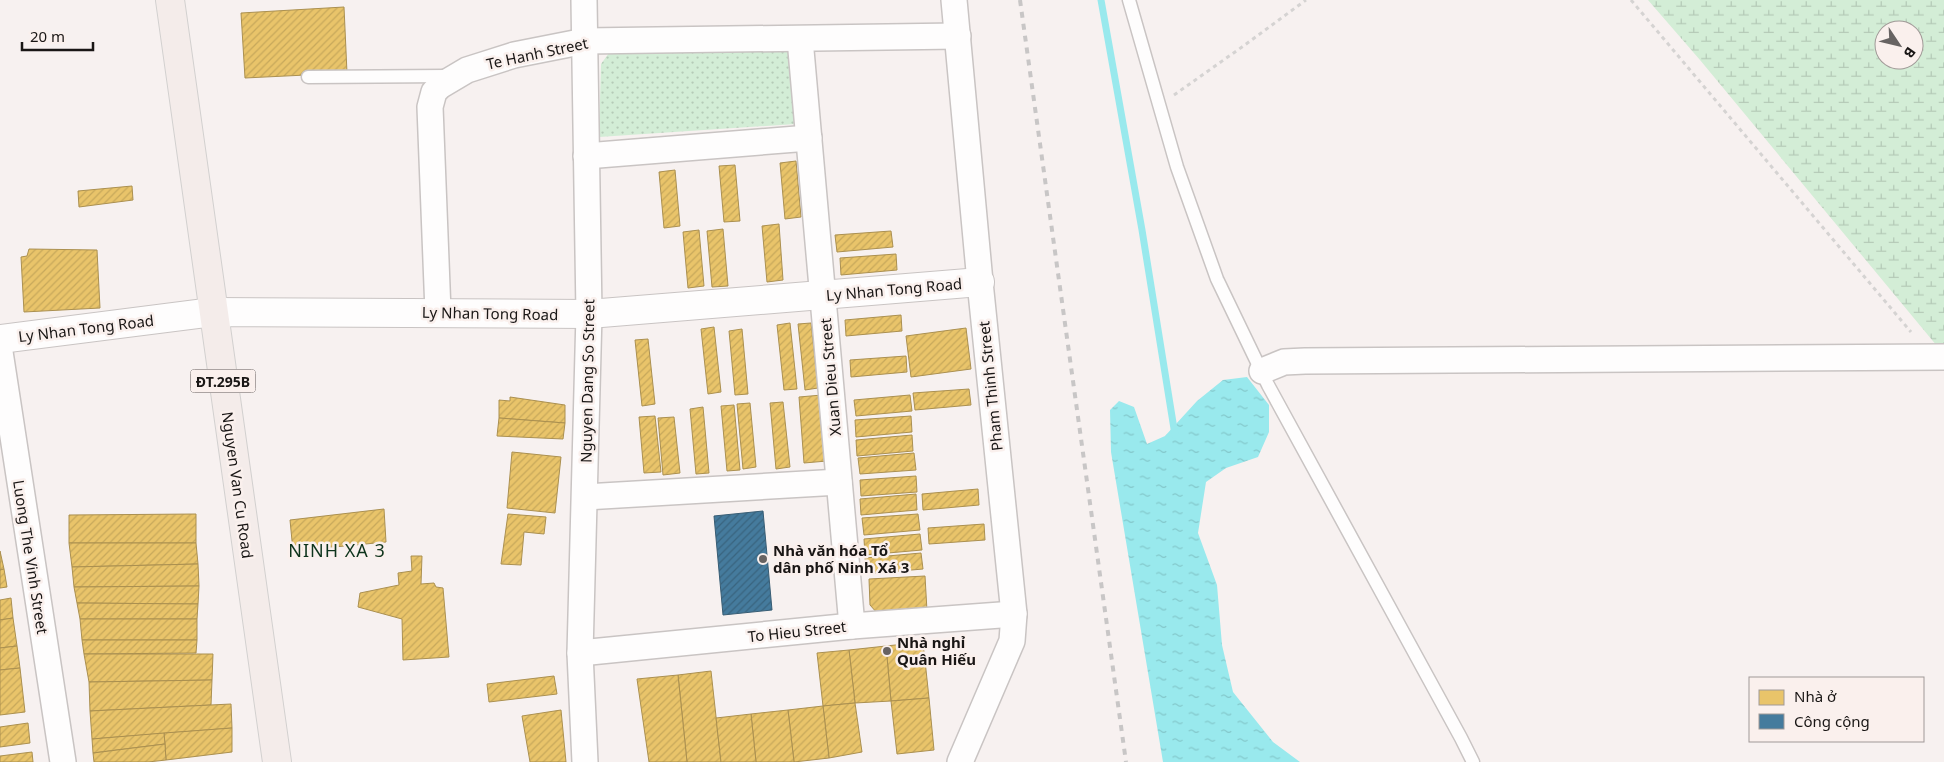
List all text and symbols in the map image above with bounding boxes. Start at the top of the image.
scale bar [22,20,94,52]
north arrow [1874,20,1924,70]
text: 20 m [30,26,65,46]
street label: Te Hanh Street [484,32,590,74]
text: B [1900,43,1921,62]
street label: Ly Nhan Tong Road [825,273,963,305]
street label: Nguyen Dang So Street [576,298,598,463]
street label: Ly Nhan Tong Road [422,302,558,324]
street label: Ly Nhan Tong Road [17,310,155,346]
street label: Xuan Dieu Street [815,317,845,437]
street label: Pham Thinh Street [973,319,1007,452]
road number: ĐT.295B [190,370,256,392]
street label: Nguyen Van Cu Road [218,410,258,560]
street label: Luong The Vinh Street [9,479,53,636]
district label: NINH XA 3 [288,538,386,562]
place label: Nhà văn hóa Tổ dân phố Ninh Xá 3 [773,540,909,577]
marker: Nhà văn hóa Tổ dân phố Ninh Xá 3 [757,553,769,565]
street label: To Hieu Street [747,616,848,646]
place label: Nhà nghỉ Quân Hiếu [897,632,976,669]
marker: Nhà nghỉ Quân Hiếu [881,645,893,657]
legend [1749,677,1924,742]
text: Nhà ở [1794,686,1837,706]
text: Công cộng [1794,711,1870,731]

